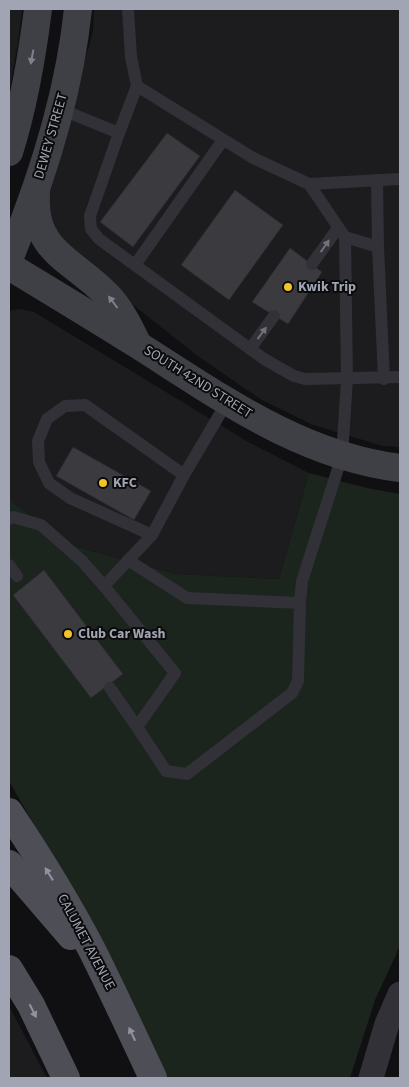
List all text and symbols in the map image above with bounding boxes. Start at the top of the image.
one-way arrow [27,49,35,65]
street label: DEWEY STREET [29,90,73,181]
one-way arrow [320,239,330,253]
place label: Kwik Trip [298,277,356,297]
marker: Kwik Trip [282,281,294,293]
one-way arrow [108,296,119,309]
one-way arrow [257,326,267,339]
street label: SOUTH 42ND STREET [140,341,257,424]
place label: KFC [113,473,137,493]
marker: KFC [97,477,109,489]
place label: Club Car Wash [78,624,166,644]
marker: Club Car Wash [62,628,74,640]
one-way arrow [45,868,54,881]
street label: CALUMET AVENUE [52,890,120,994]
one-way arrow [29,1004,37,1018]
one-way arrow [128,1027,136,1041]

